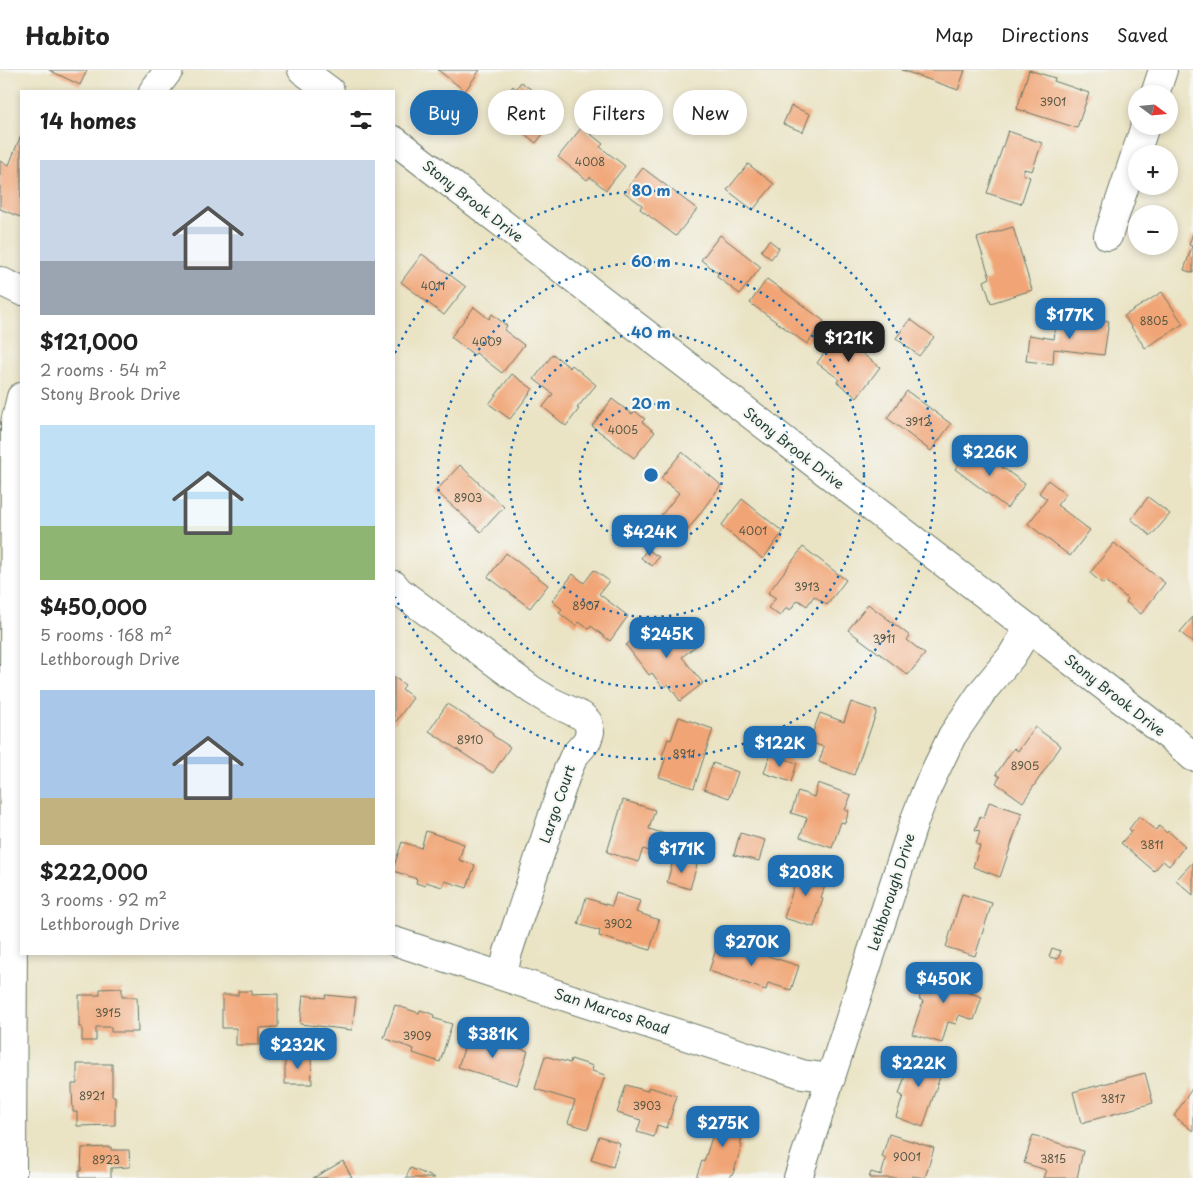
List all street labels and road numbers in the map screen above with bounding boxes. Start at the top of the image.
street label: Stony Brook Drive [418,155,528,247]
street label: Stony Brook Drive [739,402,849,494]
street label: Stony Brook Drive [1060,649,1170,741]
street label: Largo Court [534,762,580,846]
street label: Lethborough Drive [862,831,920,953]
street label: San Marcos Road [552,983,672,1039]

